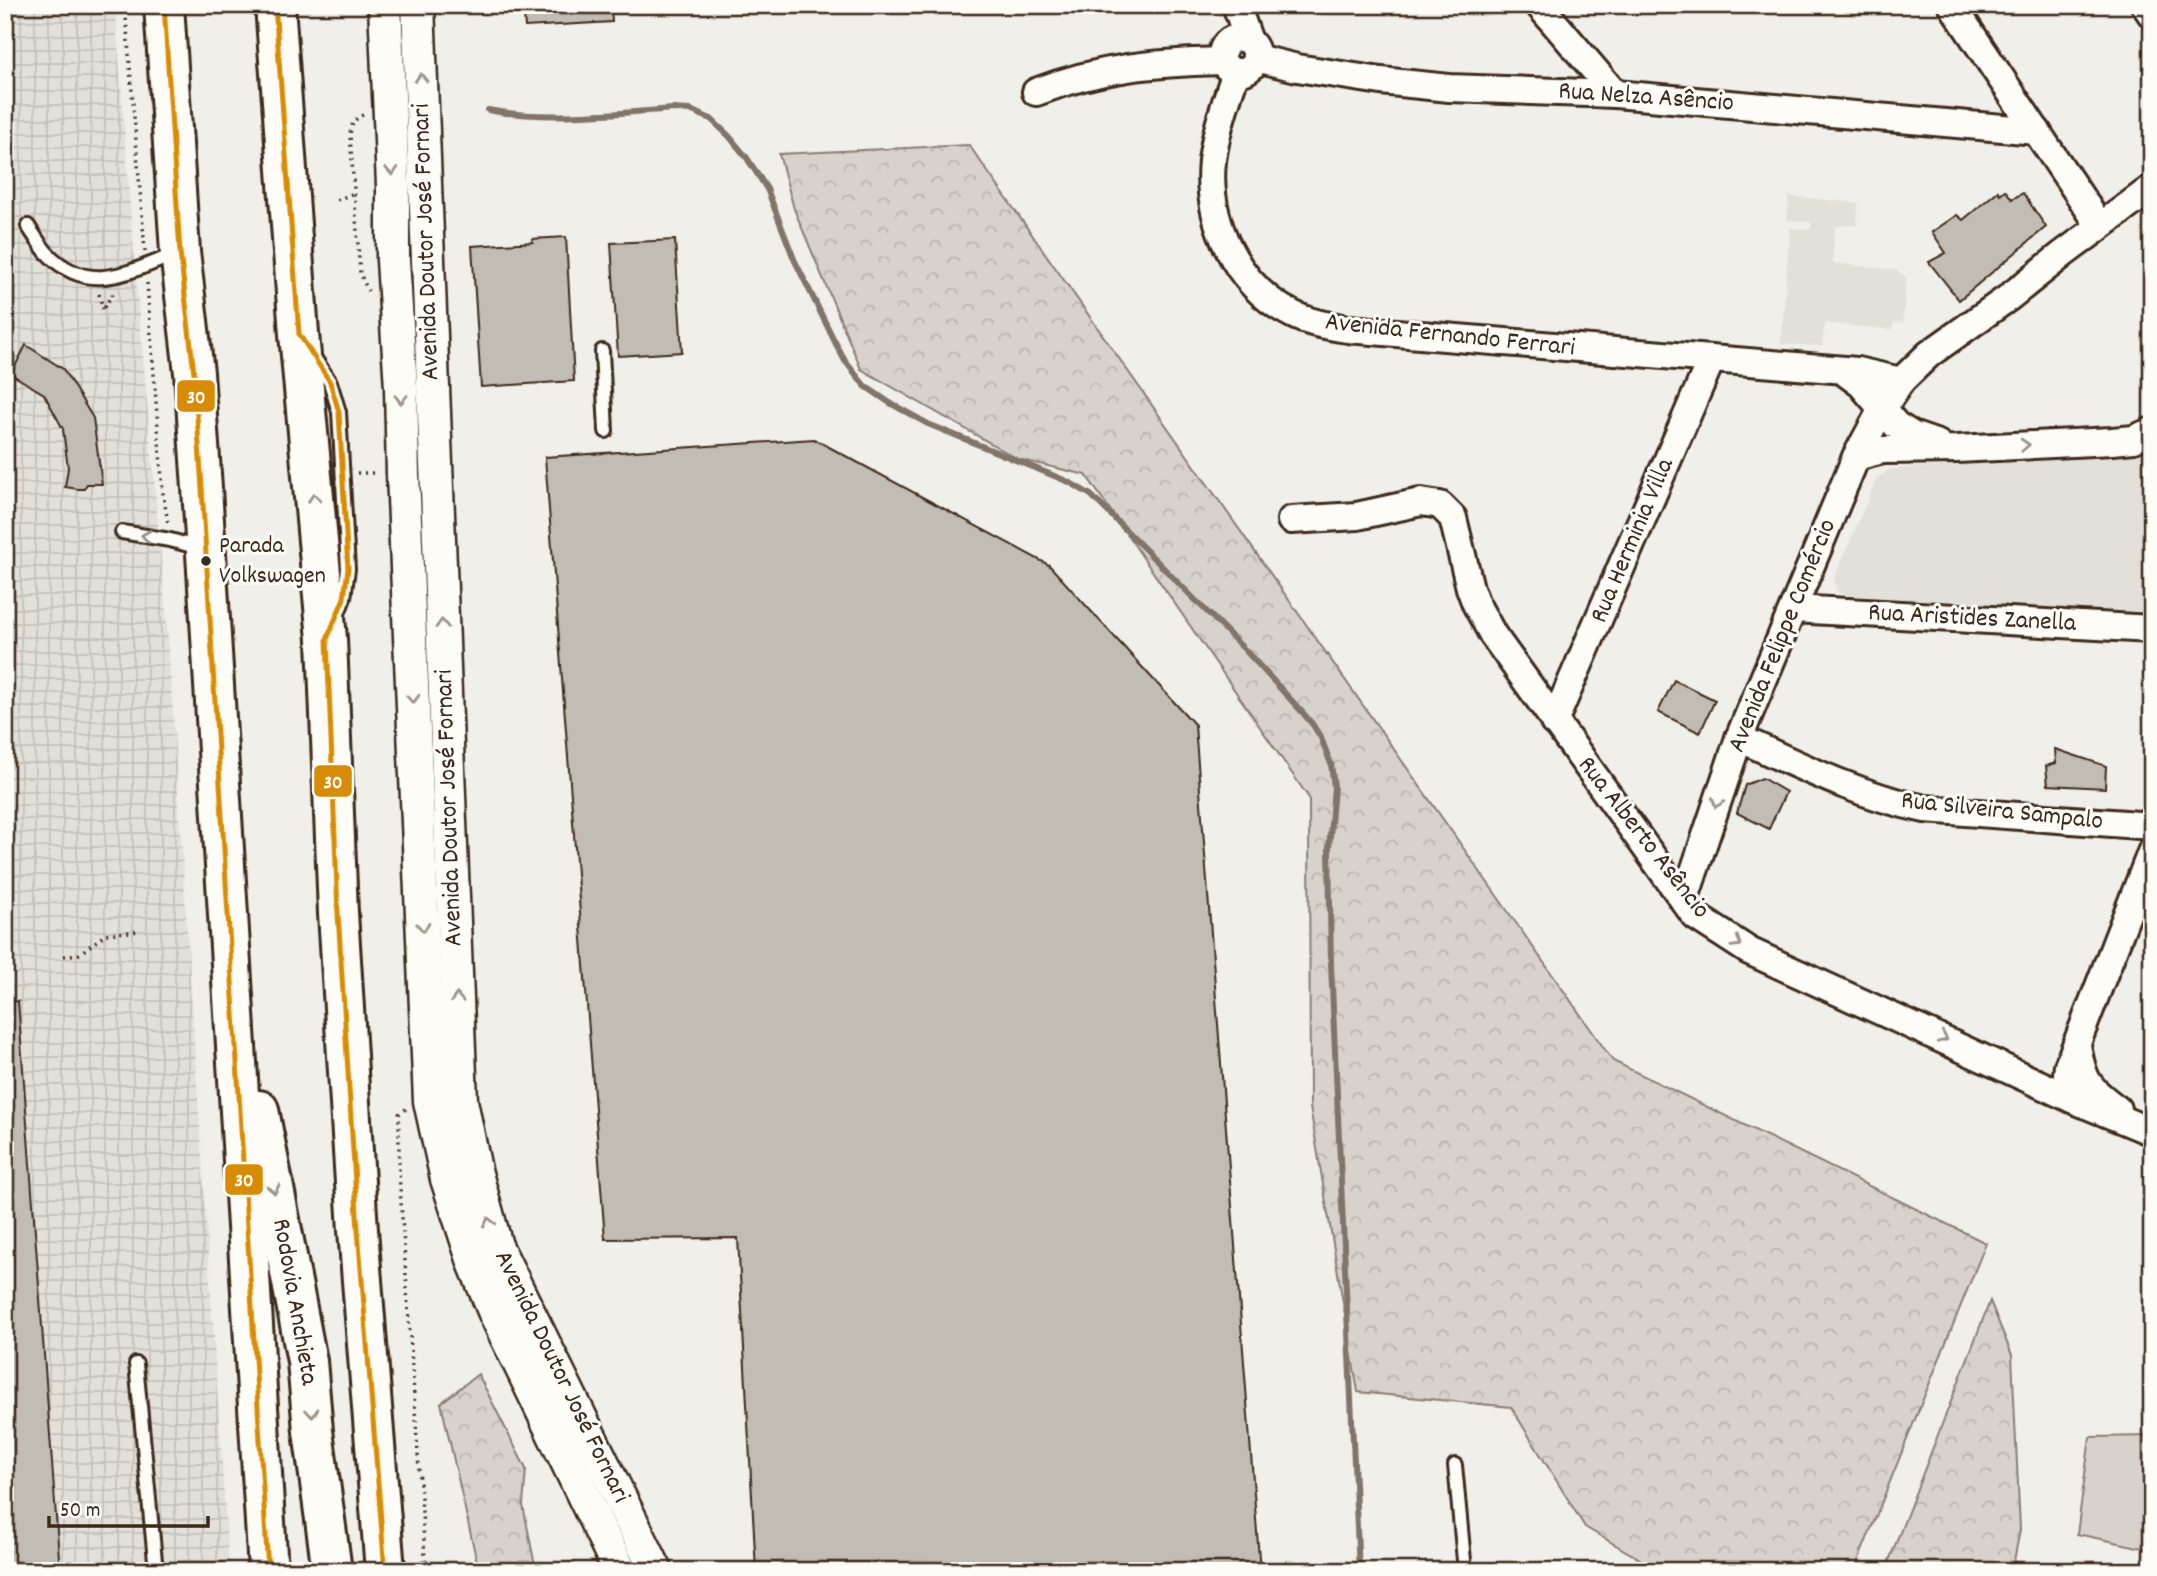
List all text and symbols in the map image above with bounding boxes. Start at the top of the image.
one-way arrow [413,72,428,83]
street label: Rua Nelza Asêncio [1557,73,1735,123]
street label: Avenida Doutor José Fornari [404,103,450,381]
one-way arrow [385,166,400,177]
street label: Avenida Fernando Ferrari [1323,304,1577,368]
line badge: 30 [176,379,216,413]
text: 30 [187,386,205,413]
one-way arrow [393,394,409,404]
one-way arrow [2020,438,2031,453]
street label: Rua Herminia Villa [1582,452,1685,629]
one-way arrow [307,492,322,503]
street label: Avenida Felippe Comércio [1719,514,1847,758]
one-way arrow [140,529,152,544]
place label: Parada Volkswagen [219,530,326,594]
marker: Parada Volkswagen [199,554,213,568]
street label: Rua Aristides Zanella [1867,595,2078,643]
one-way arrow [435,618,450,629]
street label: Avenida Doutor José Fornari [427,669,473,947]
one-way arrow [405,694,420,705]
street label: Rua Alberto Asêncio [1568,749,1718,927]
line badge: 30 [313,764,353,798]
text: 30 [324,771,342,798]
street label: Rua Silveira Sampalo [1899,783,2105,841]
one-way arrow [1711,796,1725,809]
one-way arrow [415,921,430,932]
one-way arrow [1729,935,1742,948]
one-way arrow [450,992,465,1003]
one-way arrow [1936,1030,1948,1044]
line badge: 30 [224,1163,264,1196]
text: 30 [235,1169,253,1196]
one-way arrow [266,1183,281,1195]
street label: Rodovia Anchieta [261,1216,327,1389]
one-way arrow [483,1216,498,1228]
street label: Avenida Doutor José Fornari [484,1244,638,1510]
one-way arrow [304,1408,319,1419]
scale bar [49,1485,208,1529]
text: 50 m [60,1497,100,1527]

